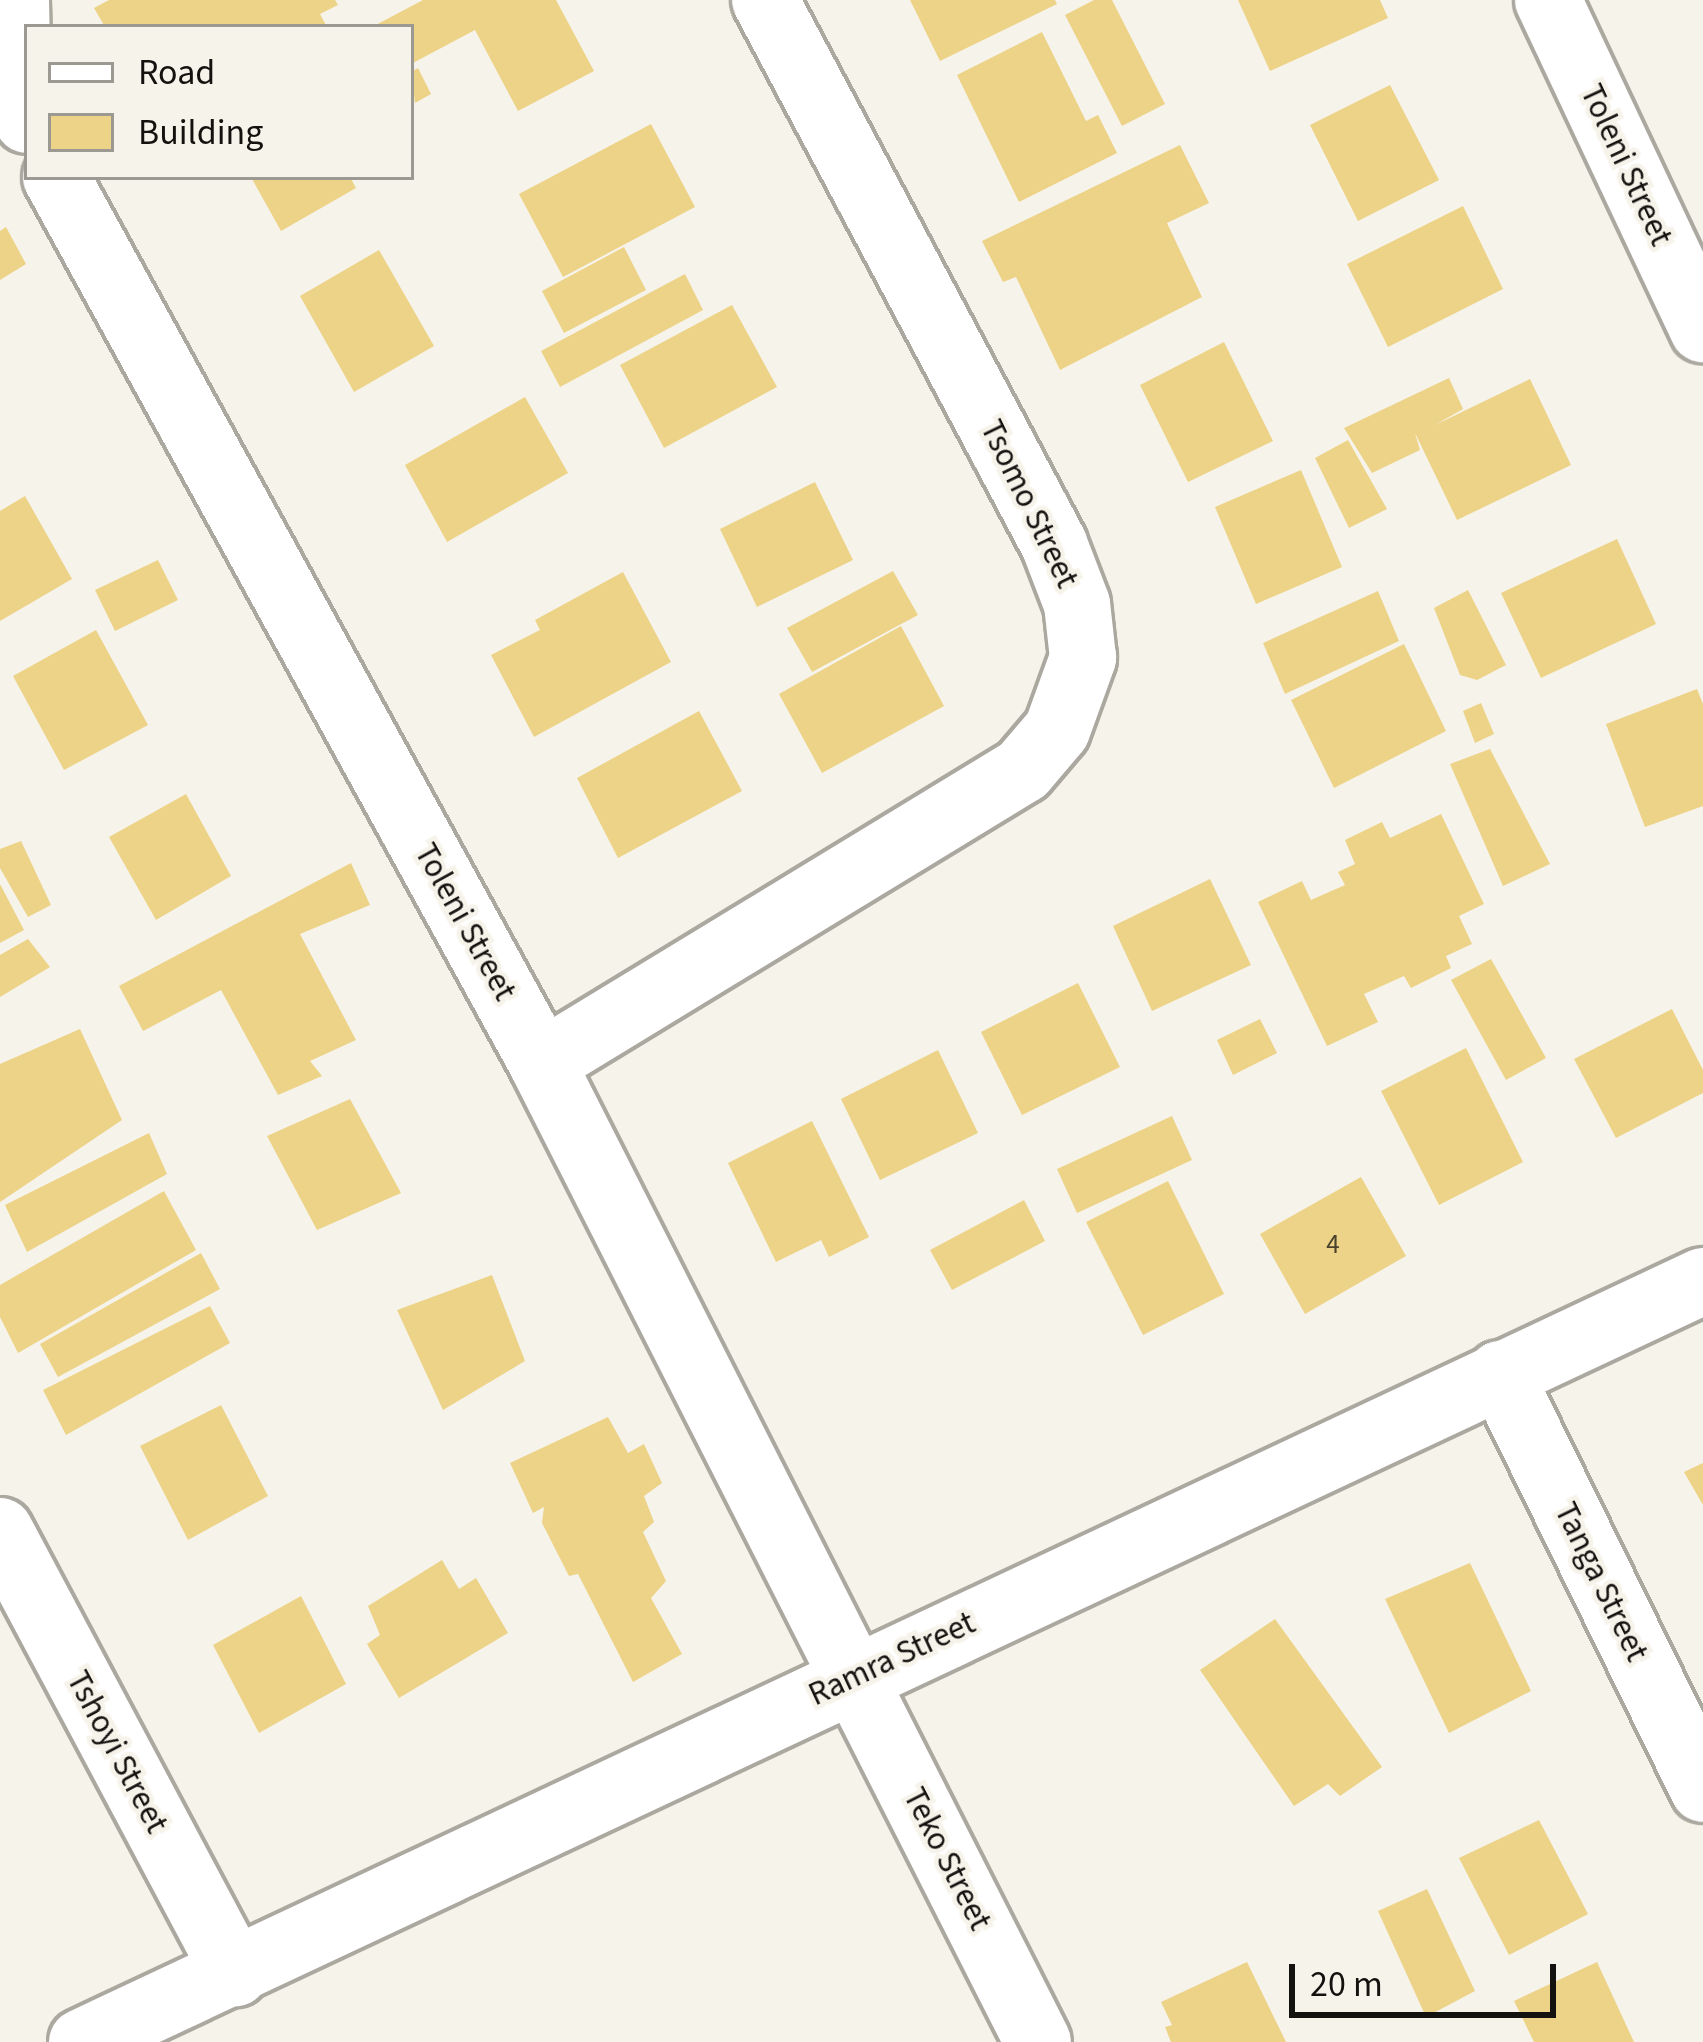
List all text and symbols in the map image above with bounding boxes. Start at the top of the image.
legend [24,24,414,180]
text: Road [138,47,215,98]
street label: Toleni Street [1571,78,1681,252]
text: Building [138,107,263,158]
street label: Tsomo Street [971,414,1087,594]
street label: Toleni Street [406,836,524,1008]
house number: 4 [1326,1229,1340,1261]
street label: Tanga Street [1546,1496,1656,1668]
street label: Ramra Street [802,1603,982,1715]
street label: Tshoyi Street [58,1664,176,1840]
street label: Teko Street [894,1781,1000,1937]
scale bar [1295,1940,1562,2014]
text: 20 m [1310,1959,1383,2010]

